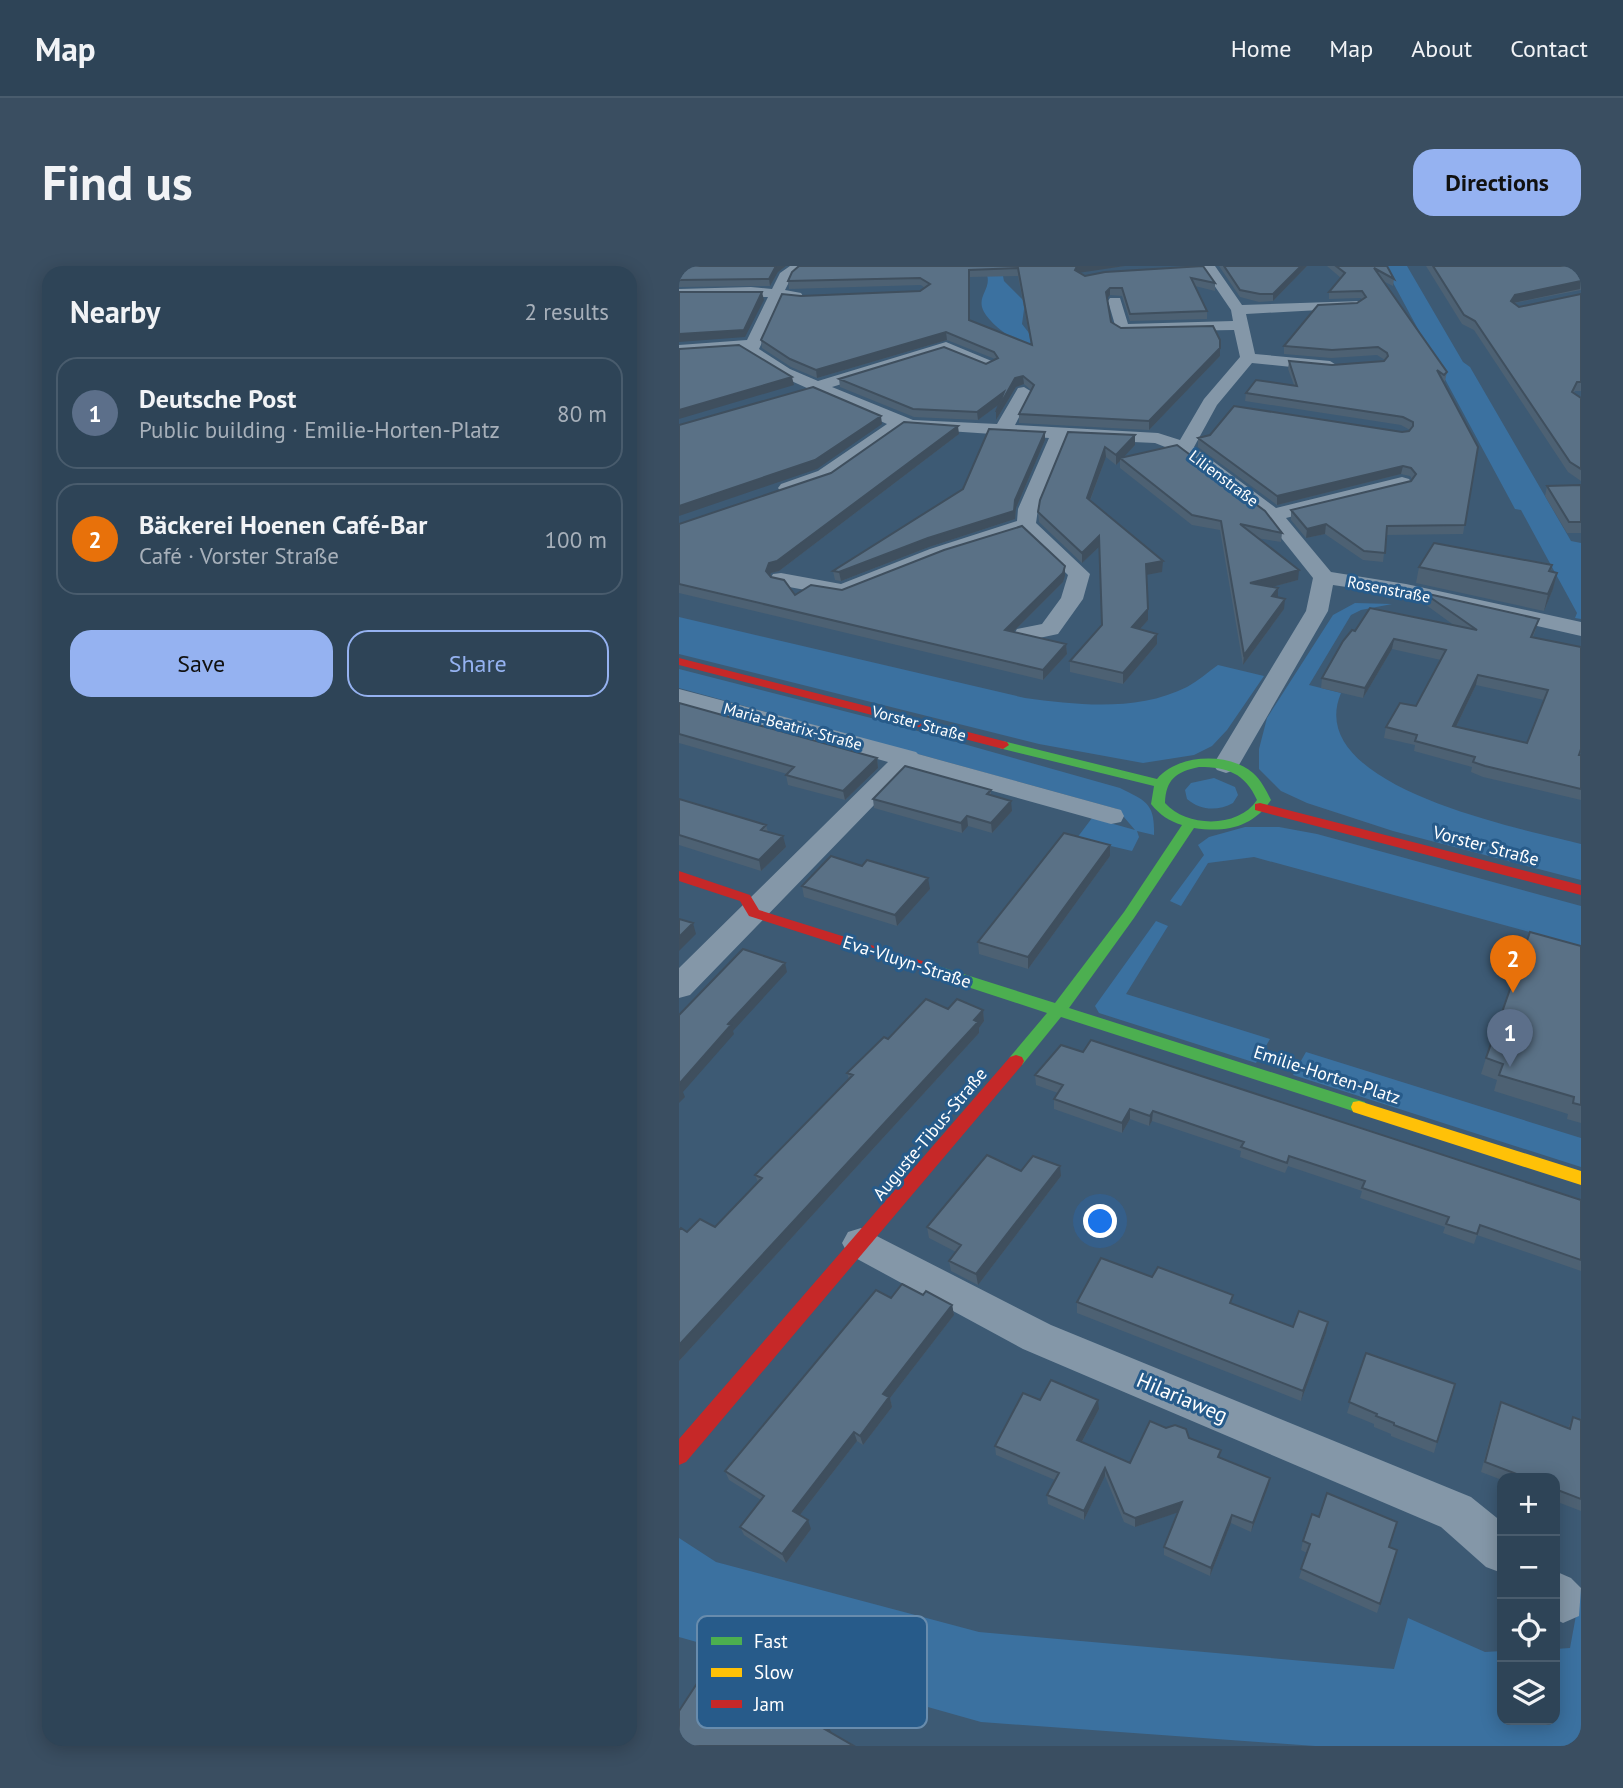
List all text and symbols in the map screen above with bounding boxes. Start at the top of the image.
text: Map [35,27,96,70]
text: Home [1231,33,1291,64]
text: Map [1329,33,1373,64]
text: About [1411,33,1472,64]
text: Contact [1510,33,1588,64]
button: Directions [1413,149,1581,216]
text: Find us [42,150,193,214]
text: Nearby [70,292,160,331]
text: 2 results [525,297,609,326]
text: Deutsche Post [139,382,296,415]
text: 1 [88,399,102,428]
text: 80 m [557,399,607,428]
text: Public building · Emilie-Horten-Platz [139,415,500,444]
street label: Lilienstraße [1185,445,1263,511]
text: Bäckerei Hoenen Café-Bar [139,508,427,541]
text: 2 [88,525,102,554]
text: 100 m [545,525,607,554]
text: Café · Vorster Straße [139,541,339,570]
street label: Rosenstraße [1346,571,1432,607]
button: Save [70,630,333,697]
button: Share [347,630,609,697]
street label: Maria-Beatrix-Straße [721,698,865,754]
street label: Vorster Straße [869,701,968,745]
street label: Vorster Straße [1430,820,1542,871]
street label: Eva-Vluyn-Straße [840,930,974,993]
pin: 2 [1490,935,1536,993]
pin: 1 [1487,1009,1533,1067]
street label: Emilie-Horten-Platz [1251,1040,1403,1109]
street label: Auguste-Tibus-Straße [867,1063,992,1205]
your location [1083,1204,1117,1238]
street label: Hilariaweg [1133,1366,1232,1429]
map controls [1497,1473,1560,1725]
button: + [1497,1473,1560,1536]
button: − [1497,1536,1560,1599]
button: locate [1497,1599,1560,1662]
legend [697,1616,927,1728]
text: Fast [754,1629,788,1653]
text: Slow [754,1660,794,1684]
button: layers [1497,1662,1560,1725]
text: Jam [753,1692,784,1716]

